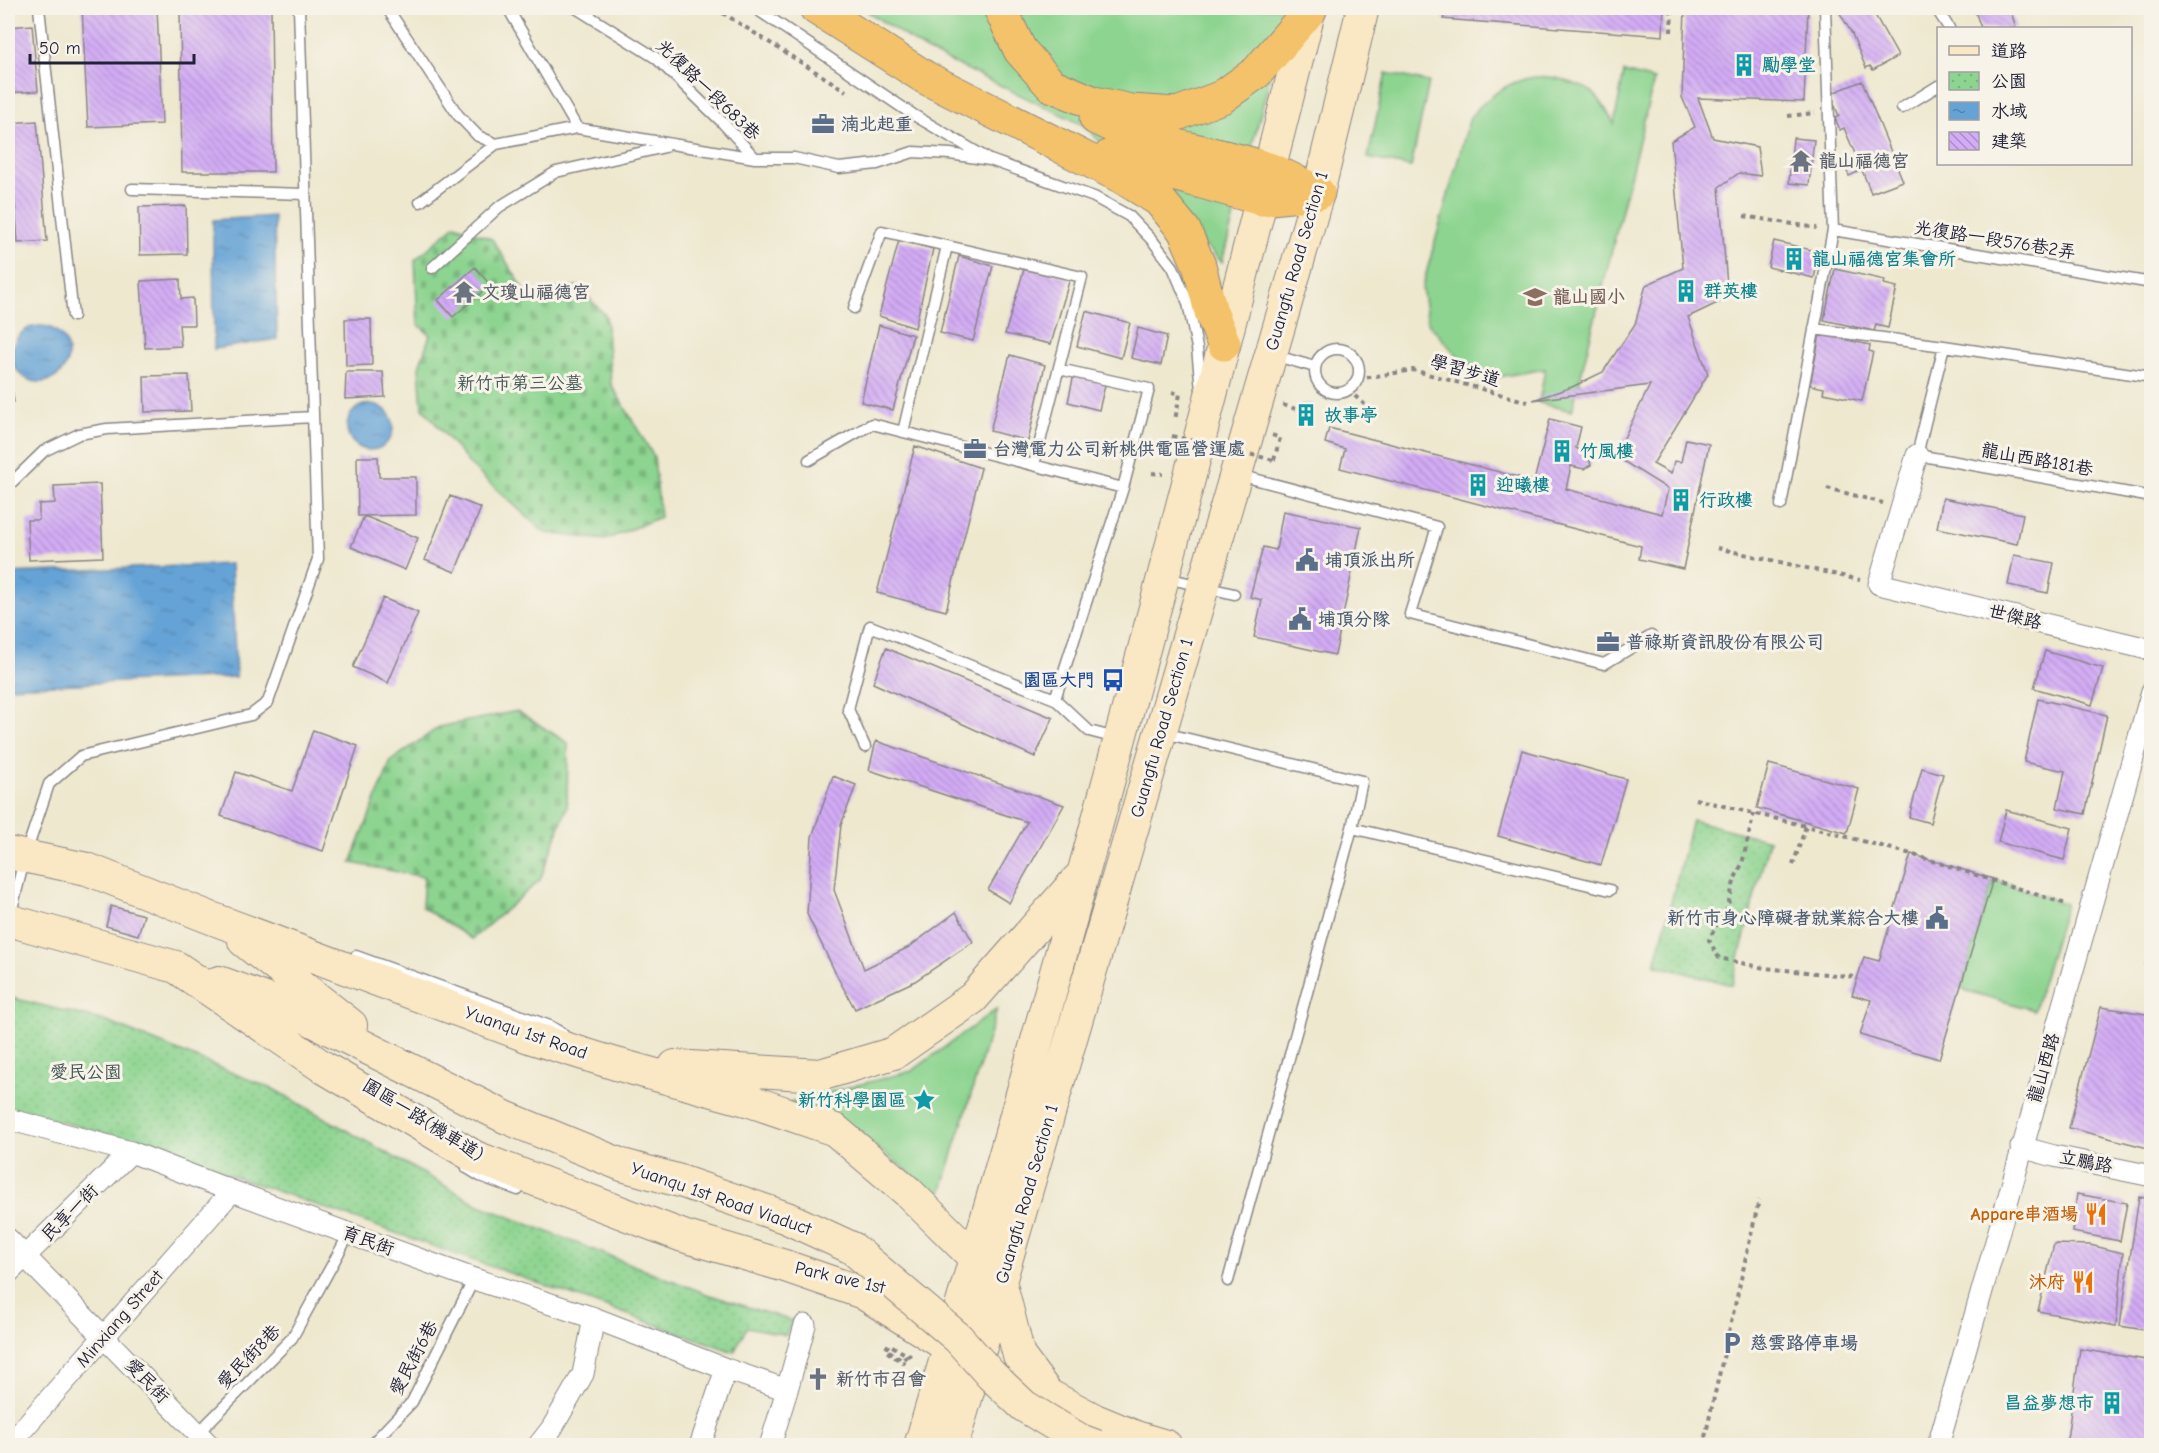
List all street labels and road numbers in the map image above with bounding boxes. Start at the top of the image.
street label: 光復路一段683巷 [652,35,764,145]
street label: Guangfu Road Section 1 [1261,169,1333,353]
street label: 光復路一段576巷2弄 [1913,217,2077,263]
street label: 學習步道 [1428,351,1502,391]
street label: 龍山西路181巷 [1979,440,2095,480]
street label: 世傑路 [1986,600,2044,634]
street label: Guangfu Road Section 1 [1126,636,1198,820]
street label: Yuanqu 1st Road [462,1002,590,1064]
street label: 龍山西路 [2024,1031,2064,1105]
street label: 園區一路(機車道) [359,1074,487,1166]
street label: Guangfu Road Section 1 [991,1102,1063,1286]
street label: 立鵬路 [2057,1147,2115,1177]
street label: Yuanqu 1st Road Viaduct [628,1158,815,1240]
street label: 民享一街 [37,1180,103,1246]
street label: 育民街 [339,1222,397,1260]
street label: Park ave 1st [793,1257,888,1299]
street label: Minxiang Street [72,1266,168,1372]
street label: 愛民街6巷 [386,1317,442,1399]
street label: 愛民街8巷 [213,1320,285,1394]
street label: 愛民街 [121,1354,173,1408]

